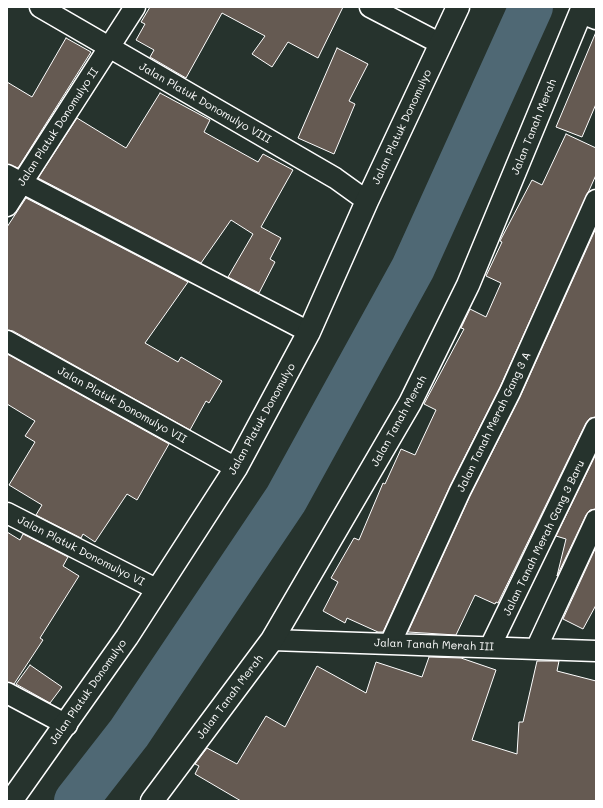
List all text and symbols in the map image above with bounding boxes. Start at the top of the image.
street label: Jalan Platuk Donomulyo VIII [137,60,273,146]
street label: Jalan Platuk Donomulyo II [15,65,101,189]
street label: Jalan Platuk Donomulyo [370,67,434,187]
street label: Jalan Tanah Merah [509,77,559,177]
street label: Jalan Tanah Merah Gang 3 A [454,350,534,494]
street label: Jalan Platuk Donomulyo [226,361,298,477]
street label: Jalan Platuk Donomulyo VII [55,364,189,446]
street label: Jalan Tanah Merah [369,373,429,469]
street label: Jalan Tanah Merah Gang 3 Baru [500,458,588,618]
street label: Jalan Platuk Donomulyo VI [15,513,147,589]
street label: Jalan Tanah Merah III [374,636,494,654]
street label: Jalan Platuk Donomulyo [47,637,129,747]
street label: Jalan Tanah Merah [194,652,266,742]

